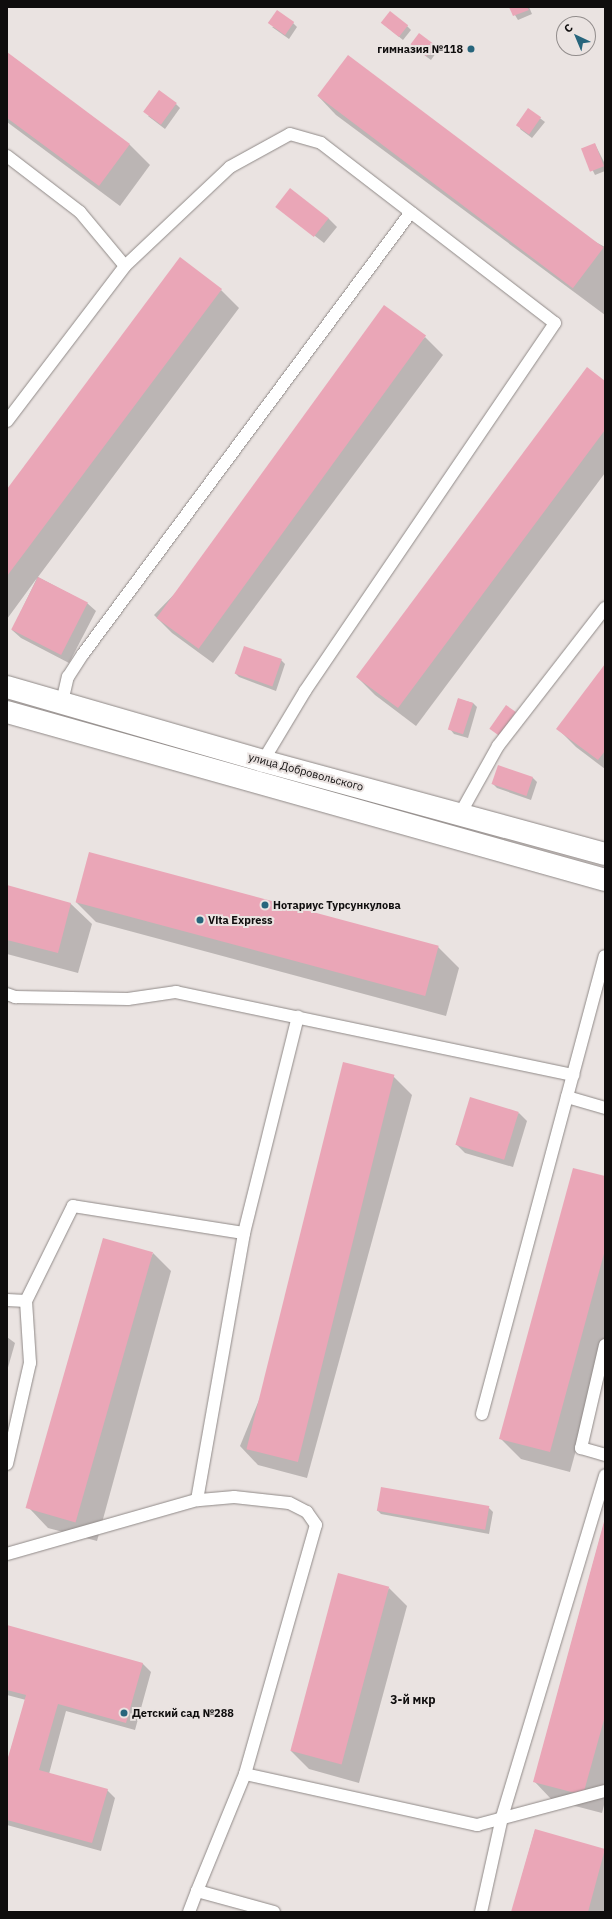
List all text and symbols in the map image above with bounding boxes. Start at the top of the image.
north arrow [556,16,596,56]
text: С [561,21,576,36]
place label: гимназия №118 [377,42,463,56]
marker: гимназия №118 [466,44,476,54]
street label: улица Добровольского [247,750,365,794]
place label: Нотариус Турсункулова [273,898,401,912]
marker: Нотариус Турсункулова [260,900,270,910]
place label: Vita Express [208,913,272,927]
marker: Vita Express [195,915,205,925]
district label: 3-й мкр [390,1693,436,1707]
place label: Детский сад №288 [132,1706,234,1720]
marker: Детский сад №288 [119,1708,129,1718]

